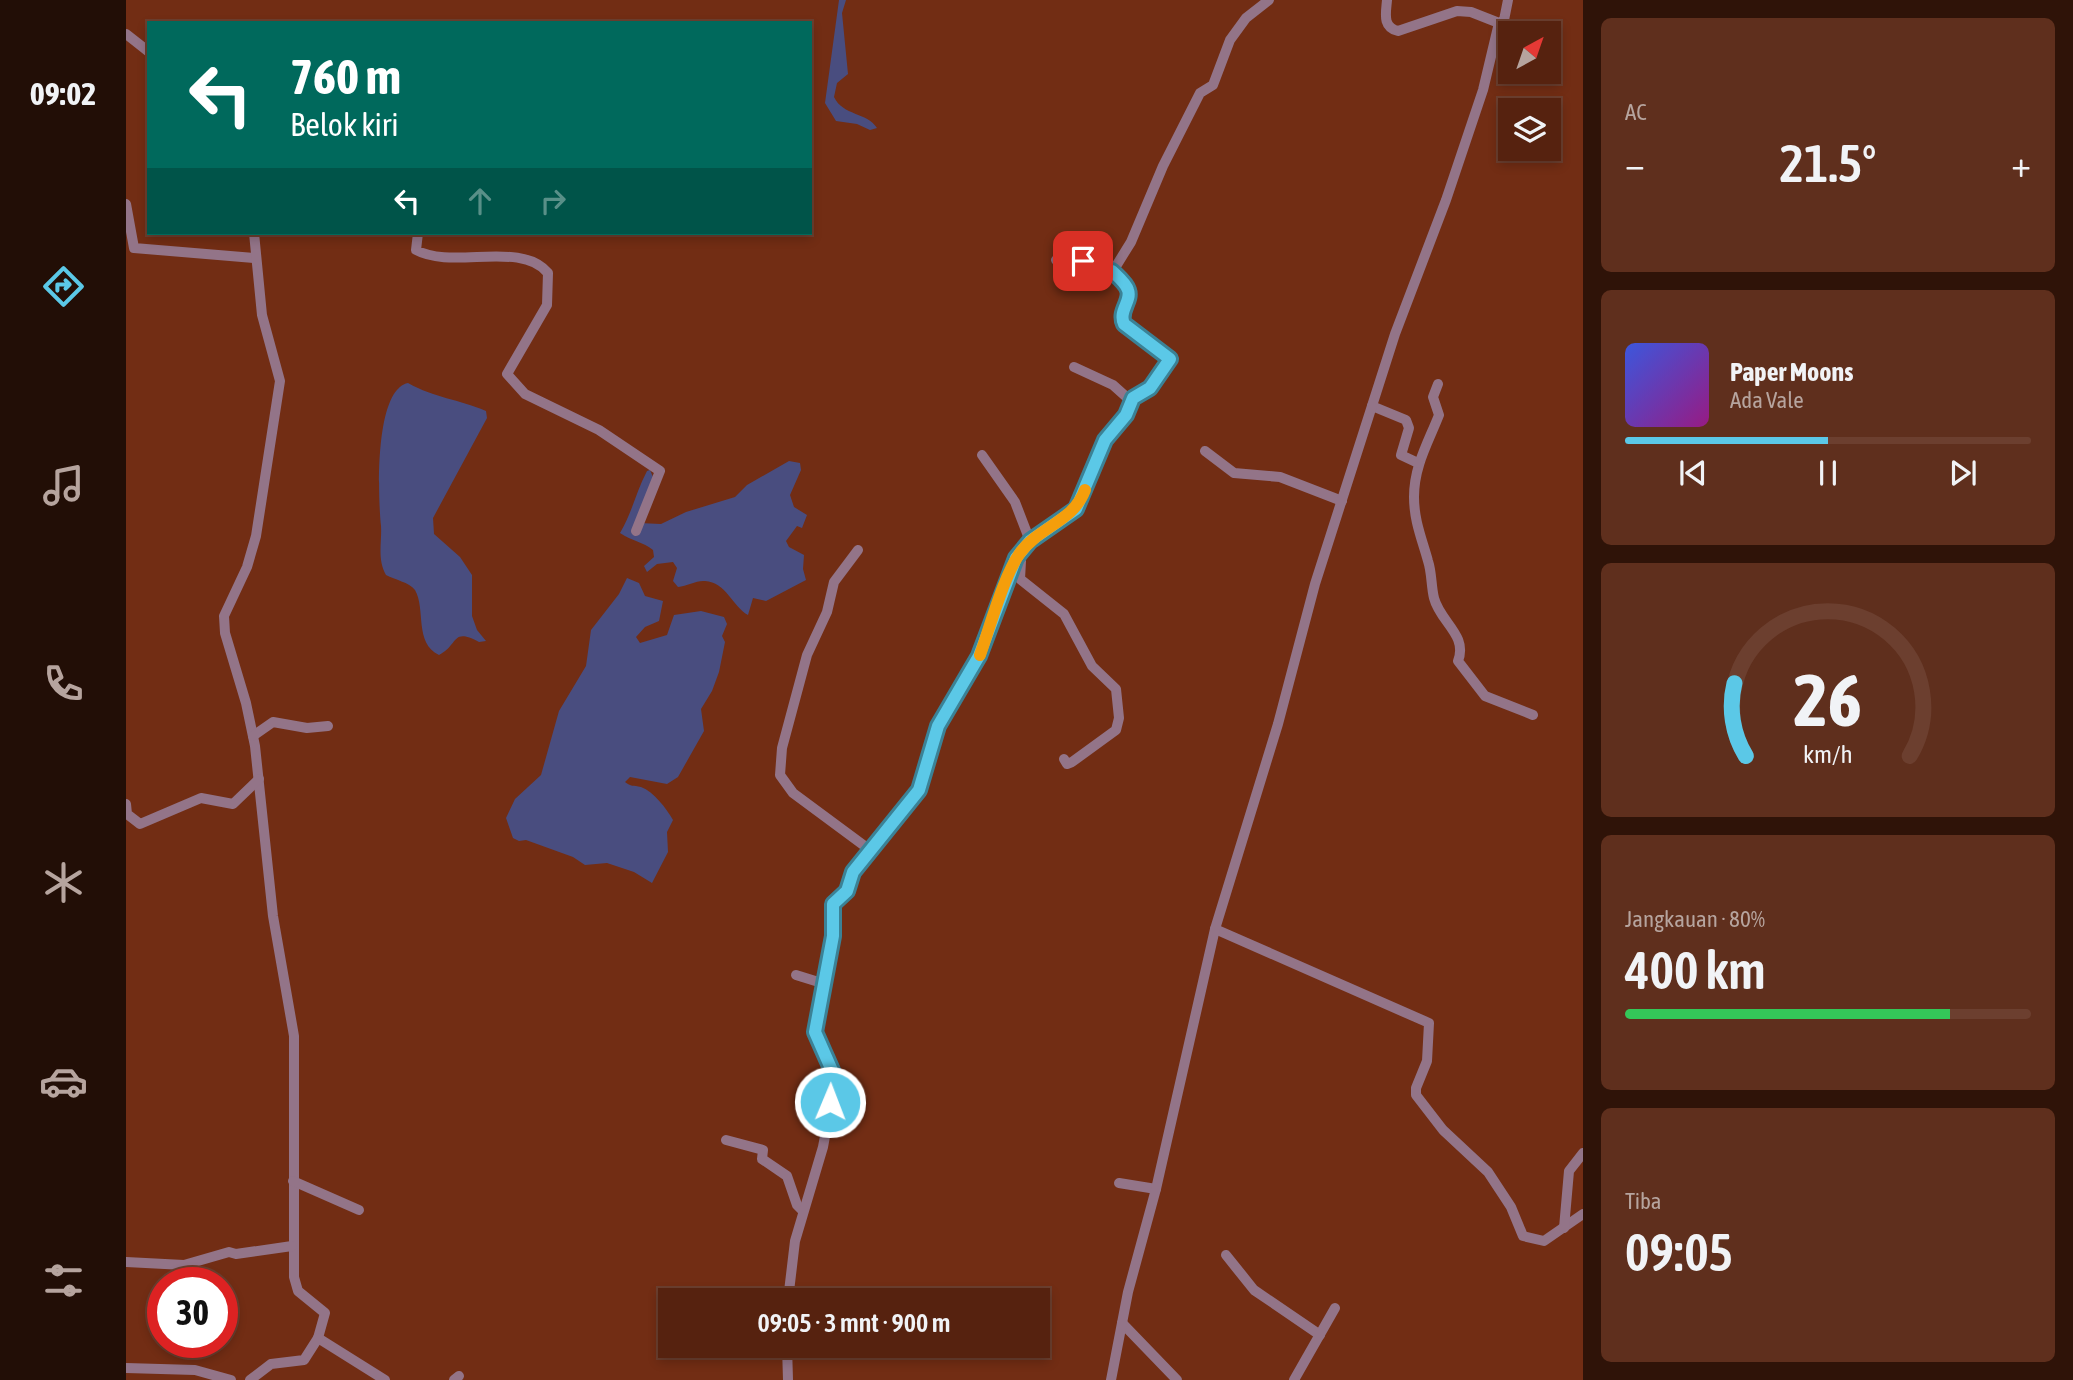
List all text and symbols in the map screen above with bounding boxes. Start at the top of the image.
north arrow [1498,21,1561,84]
map controls [1498,21,1561,161]
text: 760 m [290,48,401,104]
icon: left [175,49,266,140]
text: 09:02 [30,75,96,112]
button: layers [1498,98,1561,161]
text: AC [1625,99,1647,125]
text: Belok kiri [290,106,399,143]
text: 21.5° [1780,133,1876,193]
text: − [1625,142,1645,185]
text: + [2011,142,2031,185]
icon: left [388,182,426,220]
icon: ahead [461,182,499,220]
icon: right [534,182,572,220]
pin [1053,231,1113,291]
icon: arrive [1064,242,1102,280]
icon: directions [39,262,88,311]
text: Paper Moons [1730,357,1853,387]
text: Ada Vale [1730,387,1804,413]
icon: previous [1674,454,1712,492]
icon: pause [1809,454,1847,492]
icon: next [1944,454,1982,492]
icon: music [39,461,88,510]
text: 26 [1794,658,1862,741]
icon: phone [39,659,88,708]
text: km/h [1803,740,1853,768]
icon: climate [39,858,88,907]
text: Jangkauan · 80% [1625,906,1765,932]
text: 400 km [1625,940,1766,1000]
icon: car [39,1057,88,1106]
position arrow [793,1065,867,1139]
text: Tiba [1625,1188,1662,1214]
text: 09:05 [1625,1222,1733,1282]
icon: filters [39,1256,88,1305]
speed limit sign: 30 [147,1267,238,1358]
text: 09:05 · 3 mnt · 900 m [758,1308,950,1338]

